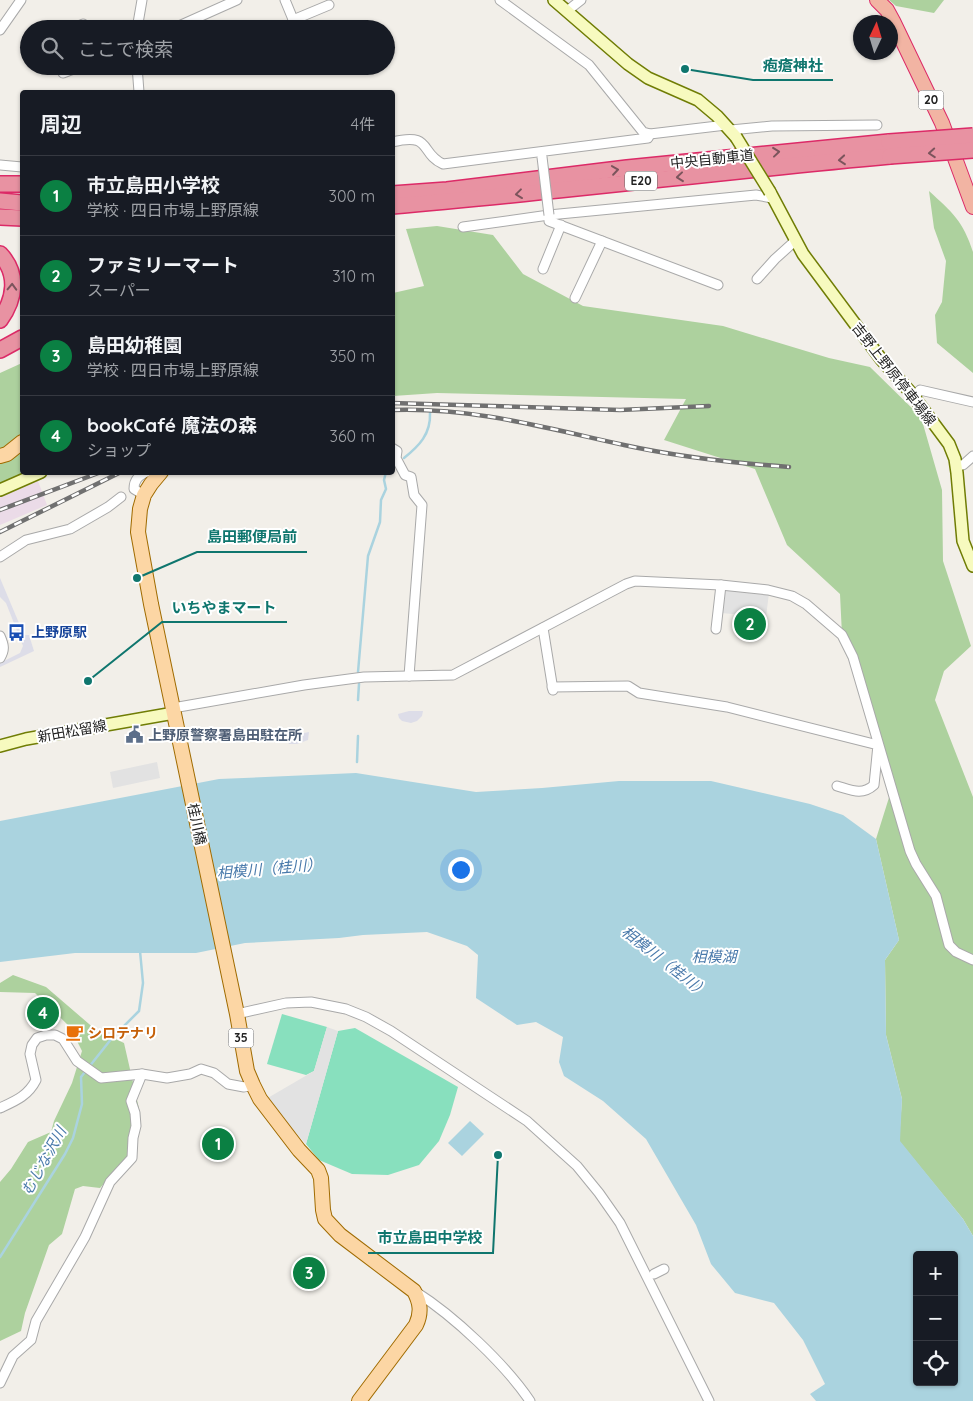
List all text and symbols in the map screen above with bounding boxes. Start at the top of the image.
north arrow [853,15,898,60]
search box [20,20,395,75]
icon: search [38,34,66,62]
text: ここで検索 [78,37,173,61]
callout: 疱瘡神社 [753,50,833,80]
text: 疱瘡神社 [763,56,823,75]
road number: 20 [918,90,944,110]
text: 周辺 [40,111,82,137]
text: 4件 [351,114,375,134]
street label: 中央自動車道 [669,146,755,172]
one-way arrow [773,147,781,158]
one-way arrow [927,148,935,159]
one-way arrow [838,155,846,166]
one-way arrow [611,165,619,176]
one-way arrow [676,171,684,182]
road number: E20 [625,172,657,190]
text: 市立島田小学校 [87,173,220,197]
text: 1 [53,186,59,206]
text: 300 m [329,186,375,206]
one-way arrow [514,188,522,199]
text: 学校 · 四日市場上野原線 [87,200,259,220]
text: ファミリーマート [87,253,239,277]
text: 2 [51,266,61,286]
text: 310 m [332,266,375,286]
text: スーパー [87,280,151,300]
one-way arrow [7,282,17,290]
street label: 吉野上野原停車場線 [848,319,940,429]
text: 島田幼稚園 [87,333,182,357]
text: 3 [52,346,60,366]
text: 350 m [329,346,375,366]
text: 学校 · 四日市場上野原線 [87,360,259,380]
text: bookCafé 魔法の森 [87,413,257,437]
text: 4 [51,426,61,446]
text: 360 m [330,426,375,446]
text: ショップ [87,440,151,460]
callout: 島田郵便局前 [197,522,307,552]
text: 島田郵便局前 [207,527,297,546]
callout: いちやまマート [162,592,287,622]
text: いちやまマート [171,598,277,617]
pin: 2 [734,605,766,643]
bus stop icon: 上野原駅 [7,622,27,642]
place label: 上野原駅 [31,623,87,641]
street label: 新田松留線 [36,716,108,746]
public building icon: 上野原警察署島田駐在所 [124,725,144,745]
place label: 上野原警察署島田駐在所 [148,726,302,744]
street label: 桂川橋 [184,802,210,846]
water label: 相模川（桂川） [216,854,322,883]
your location [448,857,474,883]
water label: 相模川（桂川） [618,922,713,1001]
water label: 相模湖 [691,947,738,966]
pin: 4 [27,994,59,1032]
cafe icon: シロテナリ [64,1023,84,1043]
place label: シロテナリ [88,1024,158,1042]
road number: 35 [228,1028,254,1048]
water label: むじな沢川 [17,1122,71,1198]
pin: 1 [202,1125,234,1163]
callout: 市立島田中学校 [368,1223,493,1253]
text: 市立島田中学校 [377,1228,483,1247]
map controls [913,1251,958,1386]
button: + [913,1251,958,1296]
pin: 3 [293,1254,325,1292]
button: − [913,1296,958,1341]
button: locate [913,1341,958,1386]

